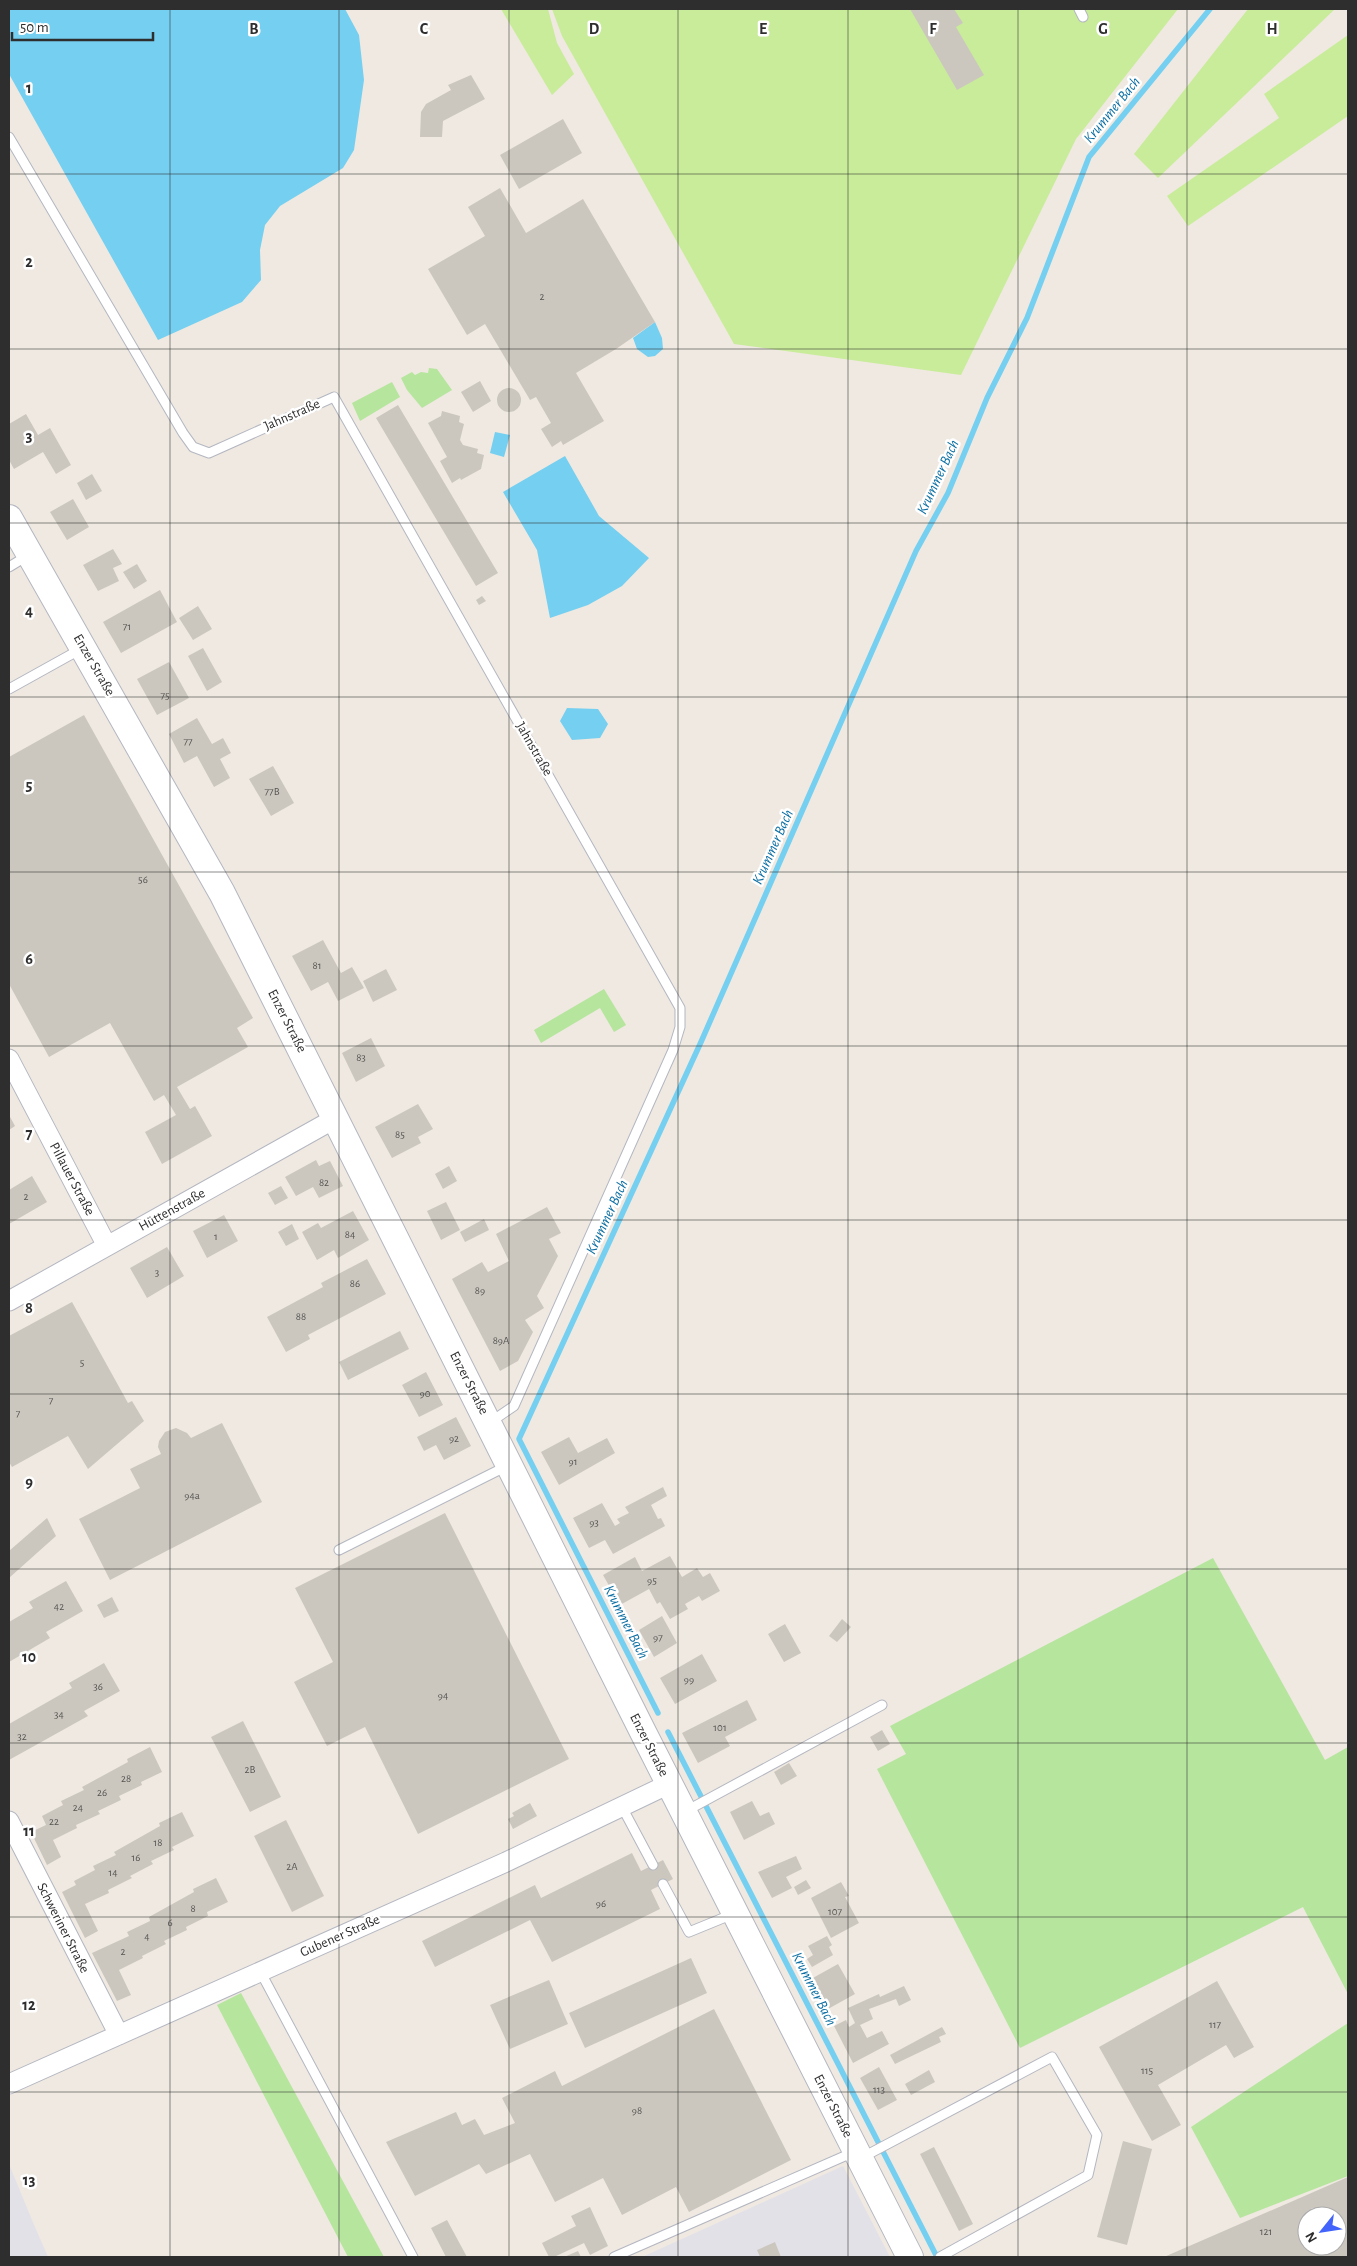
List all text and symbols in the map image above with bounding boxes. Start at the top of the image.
scale bar [12,10,154,42]
text: 50 m [20,20,49,35]
text: B [249,21,259,37]
text: C [420,21,429,37]
text: D [589,21,600,37]
text: E [759,21,767,37]
text: F [929,21,937,37]
text: G [1098,21,1108,37]
text: H [1266,21,1278,37]
water label: Krummer Bach [1081,74,1143,146]
text: 1 [26,80,32,96]
text: 2 [25,254,33,270]
house number: 2 [539,291,545,302]
street label: Jahnstraße [262,396,322,434]
text: 3 [26,428,33,444]
water label: Krummer Bach [914,437,962,517]
text: 4 [25,603,33,619]
house number: 71 [123,621,131,632]
street label: Enzer Straße [71,632,117,698]
house number: 75 [160,690,170,701]
street label: Jahnstraße [513,720,555,778]
house number: 77 [183,736,193,747]
text: 5 [26,777,33,793]
house number: 77B [264,786,280,797]
water label: Krummer Bach [750,807,796,887]
house number: 56 [138,874,148,885]
text: 6 [25,951,33,967]
house number: 81 [313,960,322,971]
street label: Enzer Straße [265,987,309,1055]
house number: 83 [356,1052,366,1063]
text: 7 [26,1126,33,1142]
house number: 85 [395,1129,405,1140]
street label: Pillauer Straße [47,1140,97,1218]
house number: 82 [319,1177,329,1188]
water label: Krummer Bach [583,1177,631,1257]
street label: Hüttenstraße [136,1186,208,1234]
house number: 2 [23,1191,29,1202]
house number: 84 [345,1229,355,1240]
house number: 1 [214,1231,218,1242]
house number: 3 [155,1267,160,1278]
house number: 86 [350,1278,360,1289]
house number: 89 [475,1285,485,1296]
text: 8 [25,1300,33,1316]
house number: 88 [296,1311,306,1322]
house number: 89A [493,1335,510,1346]
street label: Enzer Straße [447,1349,491,1417]
house number: 5 [80,1357,85,1368]
house number: 90 [420,1388,431,1399]
house number: 7 [49,1395,54,1406]
house number: 7 [16,1408,21,1419]
house number: 92 [449,1433,459,1444]
house number: 91 [569,1456,577,1467]
text: 9 [25,1474,33,1490]
house number: 94a [184,1490,200,1501]
house number: 93 [589,1517,599,1528]
house number: 95 [647,1575,657,1586]
water label: Krummer Bach [601,1583,651,1661]
house number: 42 [54,1601,64,1612]
house number: 97 [653,1632,663,1643]
text: 10 [22,1649,36,1665]
house number: 99 [684,1674,694,1685]
house number: 36 [93,1681,103,1692]
house number: 94 [438,1690,448,1701]
house number: 34 [54,1709,64,1720]
street label: Enzer Straße [627,1711,671,1779]
house number: 101 [713,1722,727,1733]
house number: 32 [17,1731,27,1742]
house number: 2B [245,1764,256,1775]
house number: 28 [121,1773,131,1784]
house number: 26 [97,1787,107,1798]
house number: 24 [73,1802,83,1813]
house number: 22 [49,1816,59,1827]
text: 11 [23,1823,35,1839]
house number: 18 [154,1837,163,1848]
house number: 16 [132,1852,140,1863]
house number: 2A [286,1861,298,1872]
house number: 14 [108,1867,118,1878]
street label: Schweriner Straße [34,1881,92,1975]
house number: 96 [596,1898,606,1909]
house number: 8 [190,1903,196,1914]
house number: 107 [828,1906,842,1917]
street label: Gubener Straße [298,1912,382,1960]
house number: 6 [167,1917,173,1928]
house number: 4 [144,1931,150,1942]
house number: 2 [120,1946,126,1957]
water label: Krummer Bach [789,1950,839,2028]
text: 12 [22,1997,36,2013]
house number: 117 [1209,2019,1221,2030]
house number: 115 [1141,2065,1153,2076]
street label: Enzer Straße [811,2072,855,2140]
house number: 113 [873,2084,886,2095]
house number: 98 [632,2105,642,2116]
text: 13 [23,2172,35,2188]
north arrow [1297,2206,1347,2256]
house number: 121 [1260,2226,1272,2237]
text: N [1303,2229,1320,2245]

